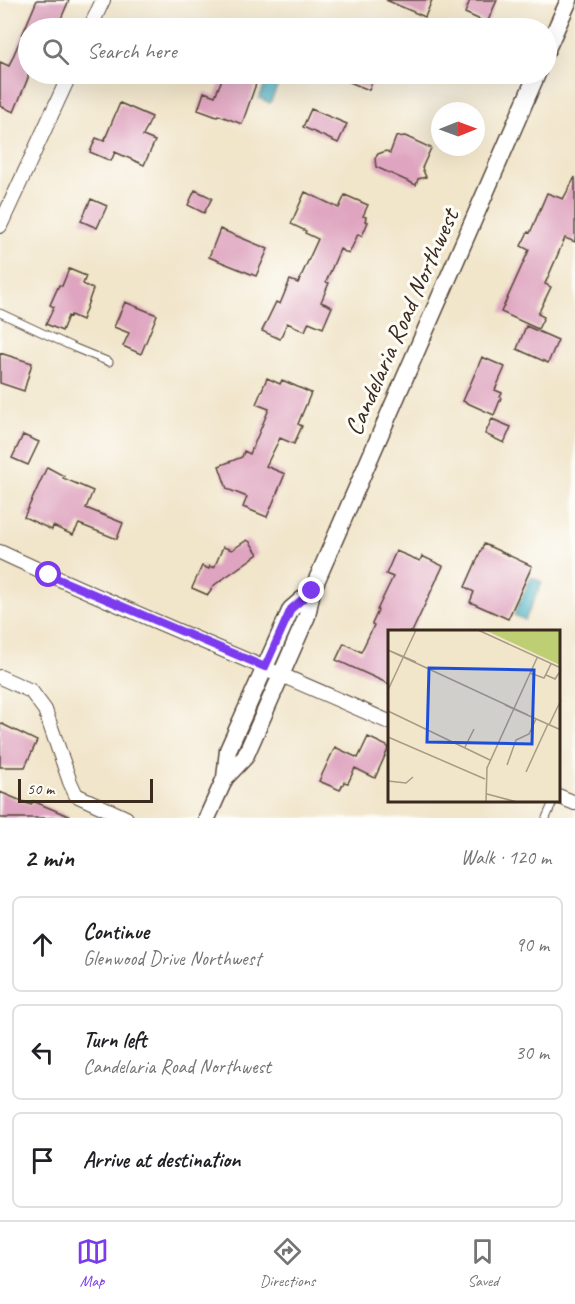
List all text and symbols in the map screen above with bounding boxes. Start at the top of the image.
search box [18,18,557,84]
icon: search [39,35,72,68]
text: Search here [87,37,177,65]
north arrow [431,102,485,156]
street label: Candelaria Road Northwest [337,202,467,440]
route start [35,561,61,587]
route end [298,577,324,603]
inset map [388,630,560,803]
scale bar [18,776,153,804]
text: 50 m [27,779,54,799]
text: 2 min [24,841,74,874]
text: Walk · 120 m [461,845,551,870]
text: Continue [83,918,149,946]
icon: ahead [26,928,59,961]
text: 90 m [515,932,549,957]
text: Glenwood Drive Northwest [83,946,261,971]
text: Turn left [83,1026,147,1054]
icon: left [26,1036,59,1069]
text: 30 m [515,1040,549,1065]
text: Candelaria Road Northwest [83,1054,271,1079]
icon: arrive [26,1144,59,1177]
text: Arrive at destination [83,1146,240,1174]
tab: Map [76,1235,109,1291]
tab: Directions [260,1235,315,1291]
tab: Saved [466,1235,499,1291]

